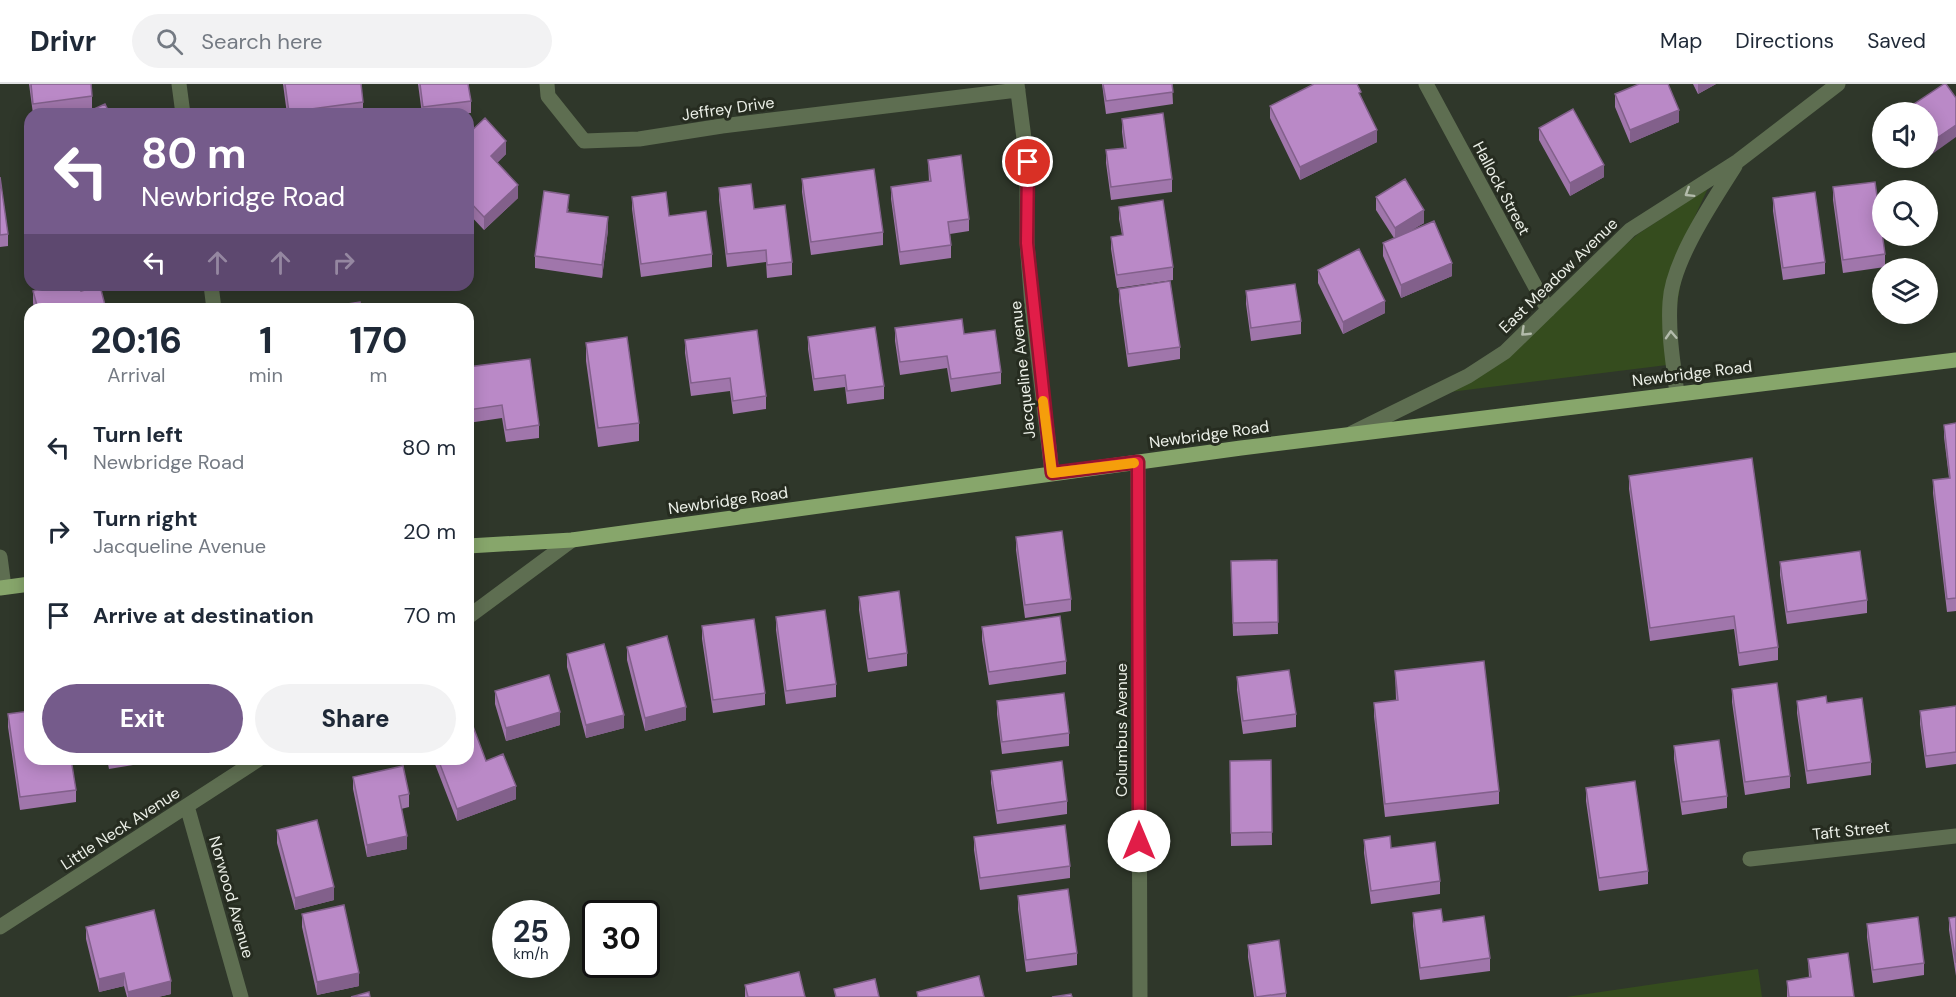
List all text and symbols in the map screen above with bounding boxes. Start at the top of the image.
search box [132,14,552,68]
text: Drivr [30,23,96,60]
icon: search [153,25,186,58]
text: Search here [201,27,323,56]
text: Map [1660,27,1702,55]
text: Directions [1735,27,1834,55]
text: Saved [1867,27,1926,55]
street label: Jeffrey Drive [680,92,776,125]
map controls [1872,102,1938,324]
button: sound [1872,102,1938,168]
text: 80 m [141,126,247,181]
icon: left [42,132,120,210]
pin [1002,136,1053,187]
street label: Hallock Street [1468,138,1535,239]
icon: arrive [1011,145,1044,178]
text: Newbridge Road [141,179,345,214]
button: search [1872,180,1938,246]
one-way arrow [1685,185,1695,197]
street label: East Meadow Avenue [1494,213,1622,338]
icon: left [138,246,171,279]
icon: ahead [201,246,234,279]
icon: ahead [264,246,297,279]
icon: right [327,246,360,279]
button: layers [1872,258,1938,324]
street label: Jacqueline Avenue [1005,300,1040,440]
text: 20:16 [91,317,182,364]
text: 1 [259,317,273,364]
text: 170 [350,317,407,364]
one-way arrow [1522,325,1532,336]
one-way arrow [1665,330,1678,339]
street label: Newbridge Road [1631,356,1753,391]
text: Arrival [107,362,166,388]
text: min [249,362,283,388]
text: m [370,362,387,388]
street label: Newbridge Road [1148,416,1270,453]
text: Turn left [93,420,183,449]
icon: left [42,431,75,464]
text: 80 m [402,433,456,462]
text: Newbridge Road [93,449,244,475]
street label: Newbridge Road [667,482,789,519]
text: Turn right [93,504,198,533]
icon: right [42,515,75,548]
text: 20 m [403,517,456,546]
text: Jacqueline Avenue [93,533,266,559]
icon: arrive [42,599,75,632]
text: Arrive at destination [93,601,314,630]
text: 70 m [404,601,456,630]
street label: Columbus Avenue [1111,663,1132,797]
button: Exit [42,684,243,753]
button: Share [255,684,456,753]
street label: Little Neck Avenue [57,782,184,875]
position arrow [1107,809,1171,873]
street label: Taft Street [1811,816,1891,845]
street label: Norwood Avenue [204,834,259,961]
speed limit sign: 30 [582,900,660,978]
text: 25 [513,912,549,951]
text: km/h [513,944,549,964]

